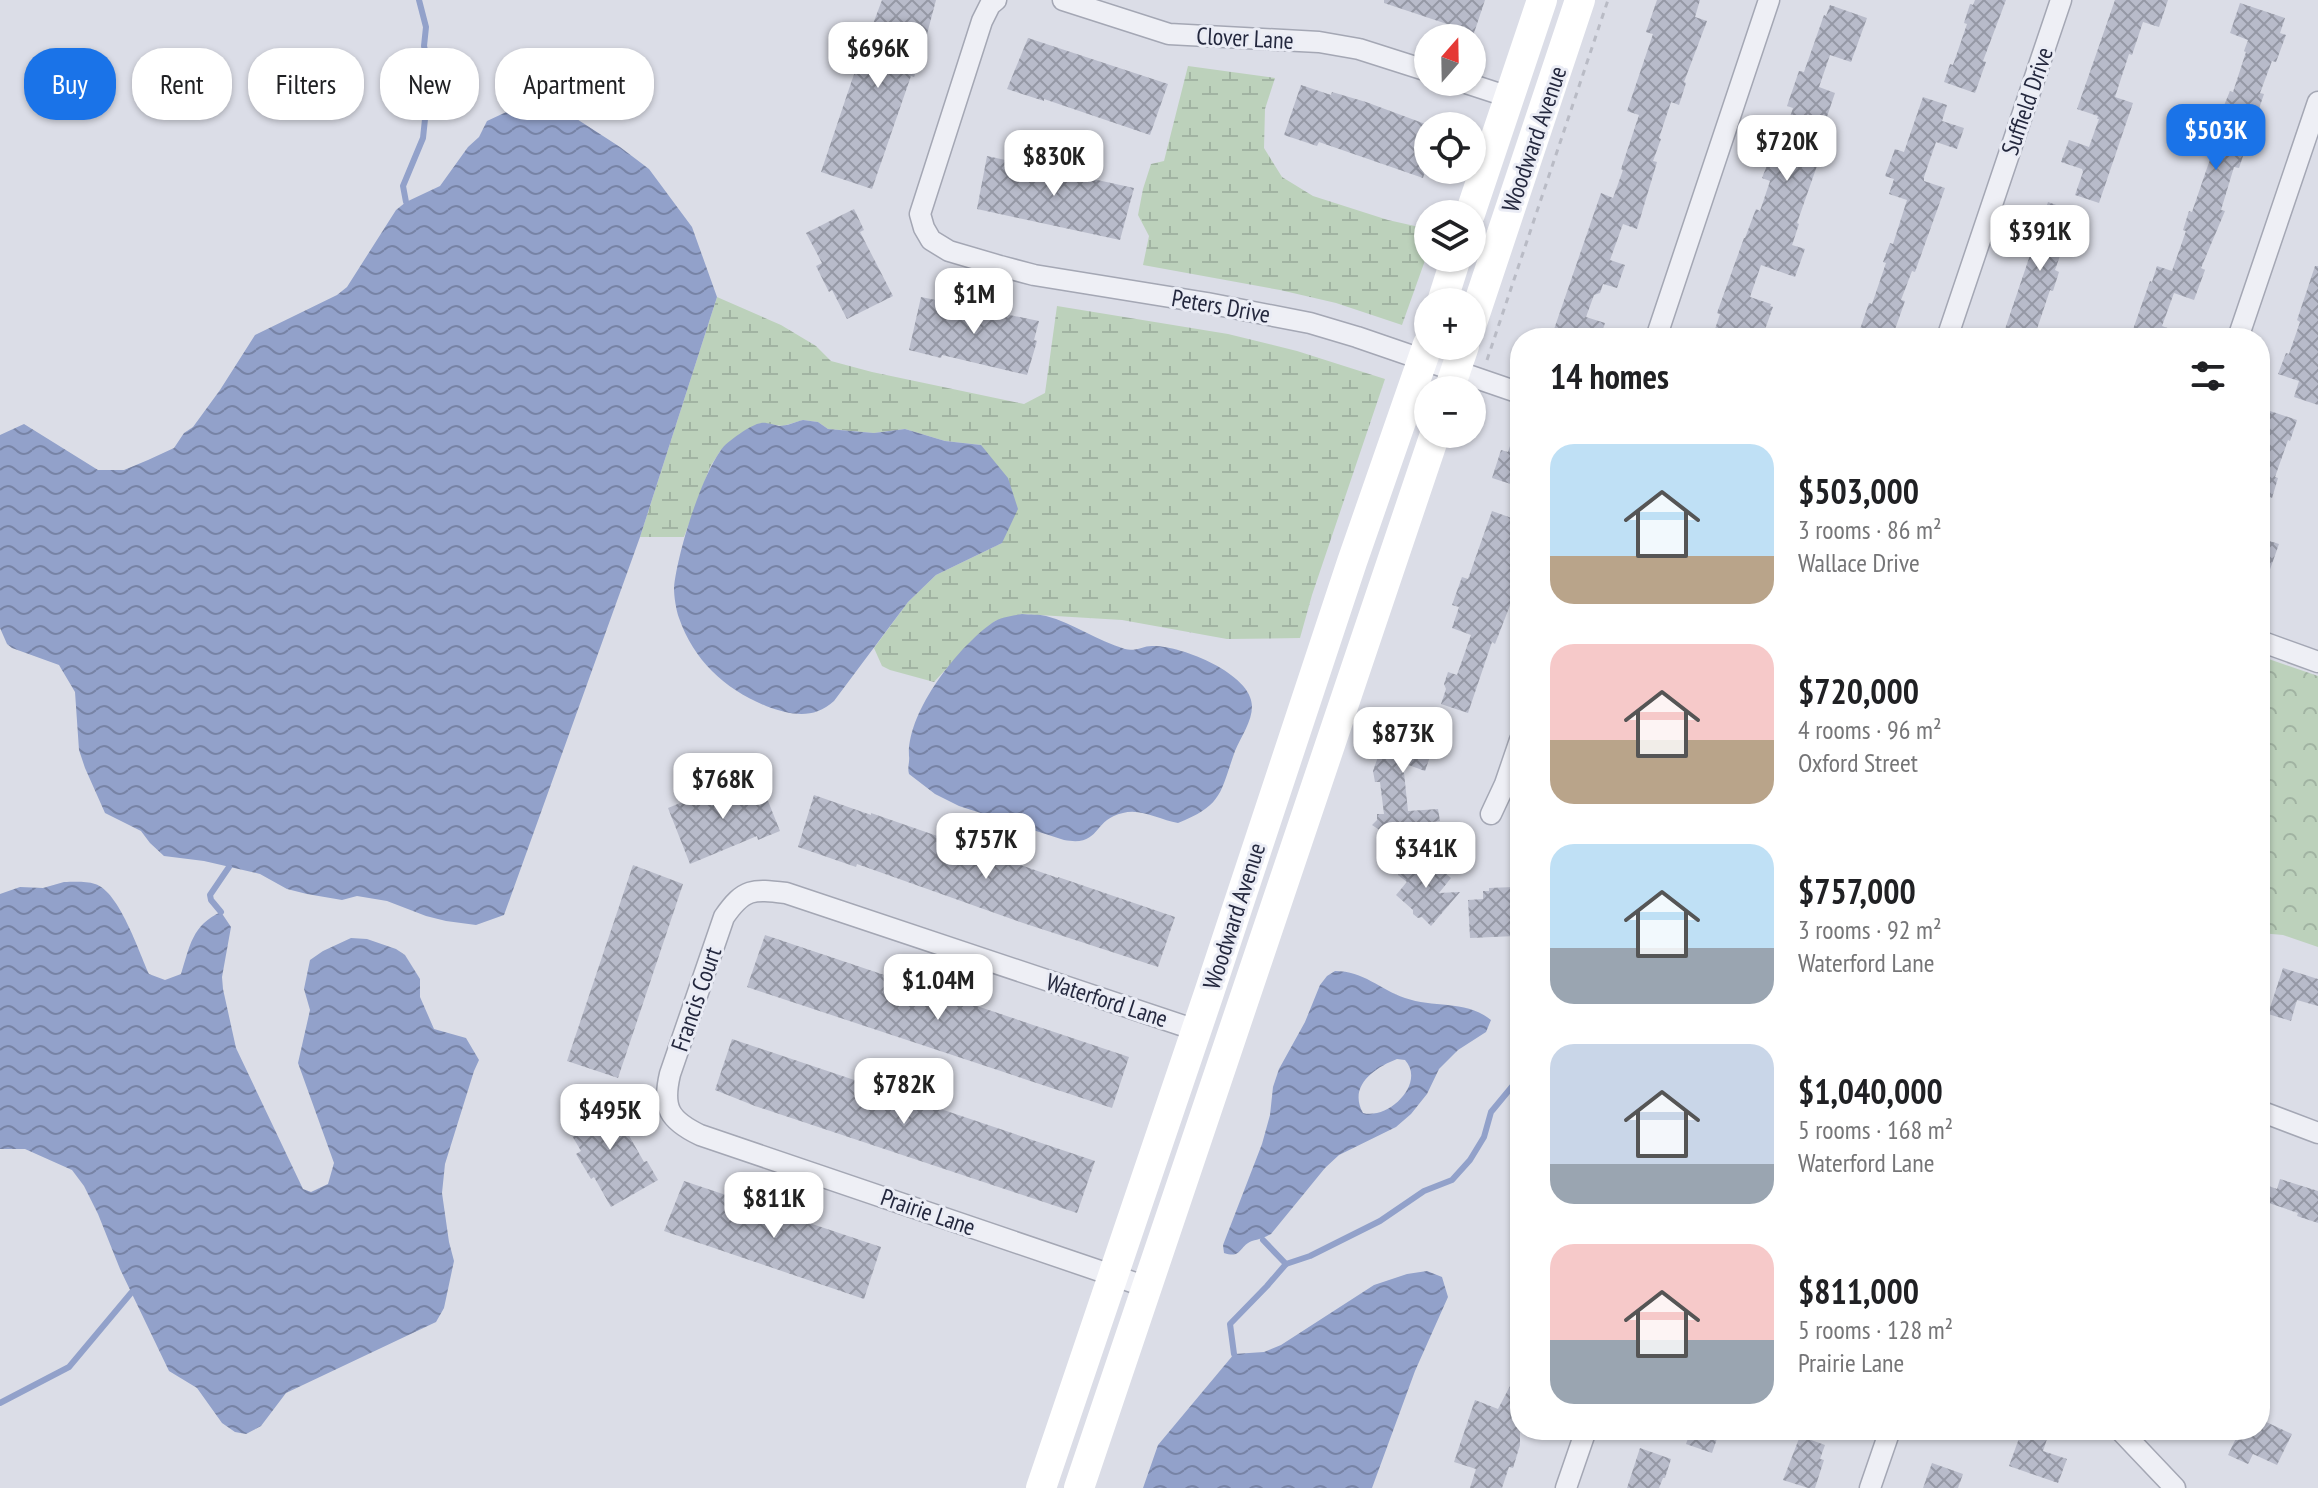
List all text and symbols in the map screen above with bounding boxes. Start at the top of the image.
street label: Clover Lane [1196,20,1294,56]
pin: $696K [822,22,934,90]
north arrow [1414,24,1486,96]
map controls [1414,24,1486,448]
text: $696K [846,31,910,64]
street label: Suffield Drive [1994,43,2060,159]
chip: Buy [24,48,116,120]
chip: Rent [132,48,232,120]
chip: Filters [248,48,364,120]
chip: New [380,48,479,120]
chip: Apartment [495,48,654,120]
street label: Woodward Avenue [1495,62,1573,216]
pin: $503K [2160,104,2272,172]
button: locate [1414,112,1486,184]
text: $503K [2184,113,2248,146]
pin: $720K [1731,115,1843,183]
text: $720K [1755,124,1819,157]
pin: $830K [998,130,1110,198]
text: $830K [1022,139,1086,172]
button: layers [1414,200,1486,272]
pin: $391K [1984,205,2096,273]
text: $391K [2008,214,2072,247]
pin: $1M [935,268,1013,336]
text: $1M [953,277,995,310]
street label: Peters Drive [1169,282,1273,330]
button: + [1414,288,1486,360]
text: 14 homes [1550,354,1669,398]
icon: filters [2186,354,2230,398]
button: − [1414,376,1486,448]
text: $503,000 [1798,469,1919,513]
icon: home [1614,476,1710,572]
text: 3 rooms · 86 m² [1798,513,1942,546]
text: Wallace Drive [1798,546,1920,579]
text: $720,000 [1798,669,1919,713]
icon: home [1614,676,1710,772]
pin: $873K [1347,707,1459,775]
text: 4 rooms · 96 m² [1798,713,1942,746]
text: $873K [1371,716,1435,749]
text: Oxford Street [1798,746,1918,779]
pin: $768K [667,753,779,821]
text: $768K [691,762,755,795]
pin: $757K [930,813,1042,881]
text: $757K [954,822,1018,855]
pin: $341K [1370,822,1482,890]
text: $341K [1394,831,1458,864]
street label: Woodward Avenue [1196,839,1272,993]
text: $757,000 [1798,869,1916,913]
icon: home [1614,876,1710,972]
text: 3 rooms · 92 m² [1798,913,1942,946]
street label: Francis Court [664,942,728,1055]
text: Waterford Lane [1798,946,1934,979]
pin: $1.04M [873,954,1003,1022]
text: $1.04M [902,963,974,996]
street label: Waterford Lane [1042,966,1172,1034]
pin: $782K [848,1058,960,1126]
text: $782K [872,1067,936,1100]
text: $1,040,000 [1798,1069,1943,1113]
icon: home [1614,1076,1710,1172]
pin: $495K [554,1084,666,1152]
text: $495K [578,1093,642,1126]
text: 5 rooms · 168 m² [1798,1113,1953,1146]
text: Waterford Lane [1798,1146,1934,1179]
pin: $811K [718,1172,830,1240]
text: $811K [742,1181,806,1214]
street label: Prairie Lane [877,1181,979,1243]
text: $811,000 [1798,1269,1919,1313]
icon: home [1614,1276,1710,1372]
text: 5 rooms · 128 m² [1798,1313,1953,1346]
text: Prairie Lane [1798,1346,1904,1379]

